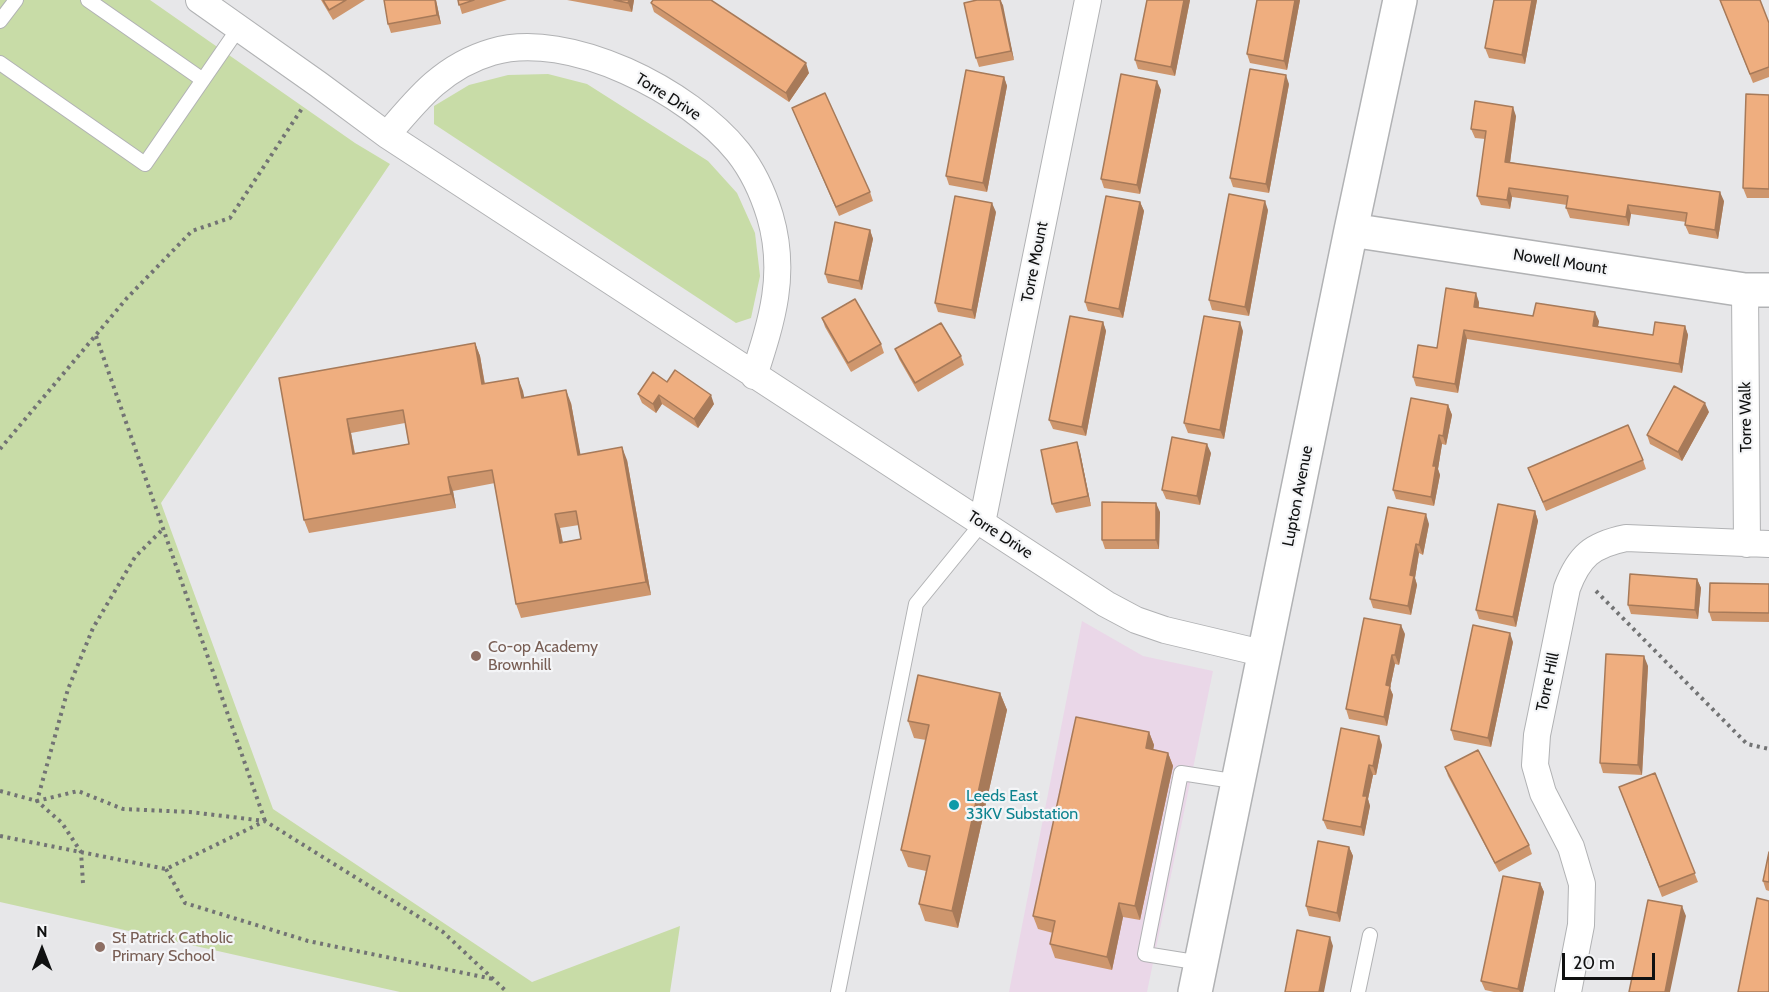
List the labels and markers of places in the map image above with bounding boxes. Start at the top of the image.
place label: Co-op Academy Brownhill [488,637,598,675]
marker: Co-op Academy Brownhill [469,649,483,663]
place label: Leeds East 33KV Substation [966,786,1078,824]
marker: Leeds East 33KV Substation [947,798,961,812]
place label: St Patrick Catholic Primary School [112,928,233,966]
marker: St Patrick Catholic Primary School [93,940,107,954]

